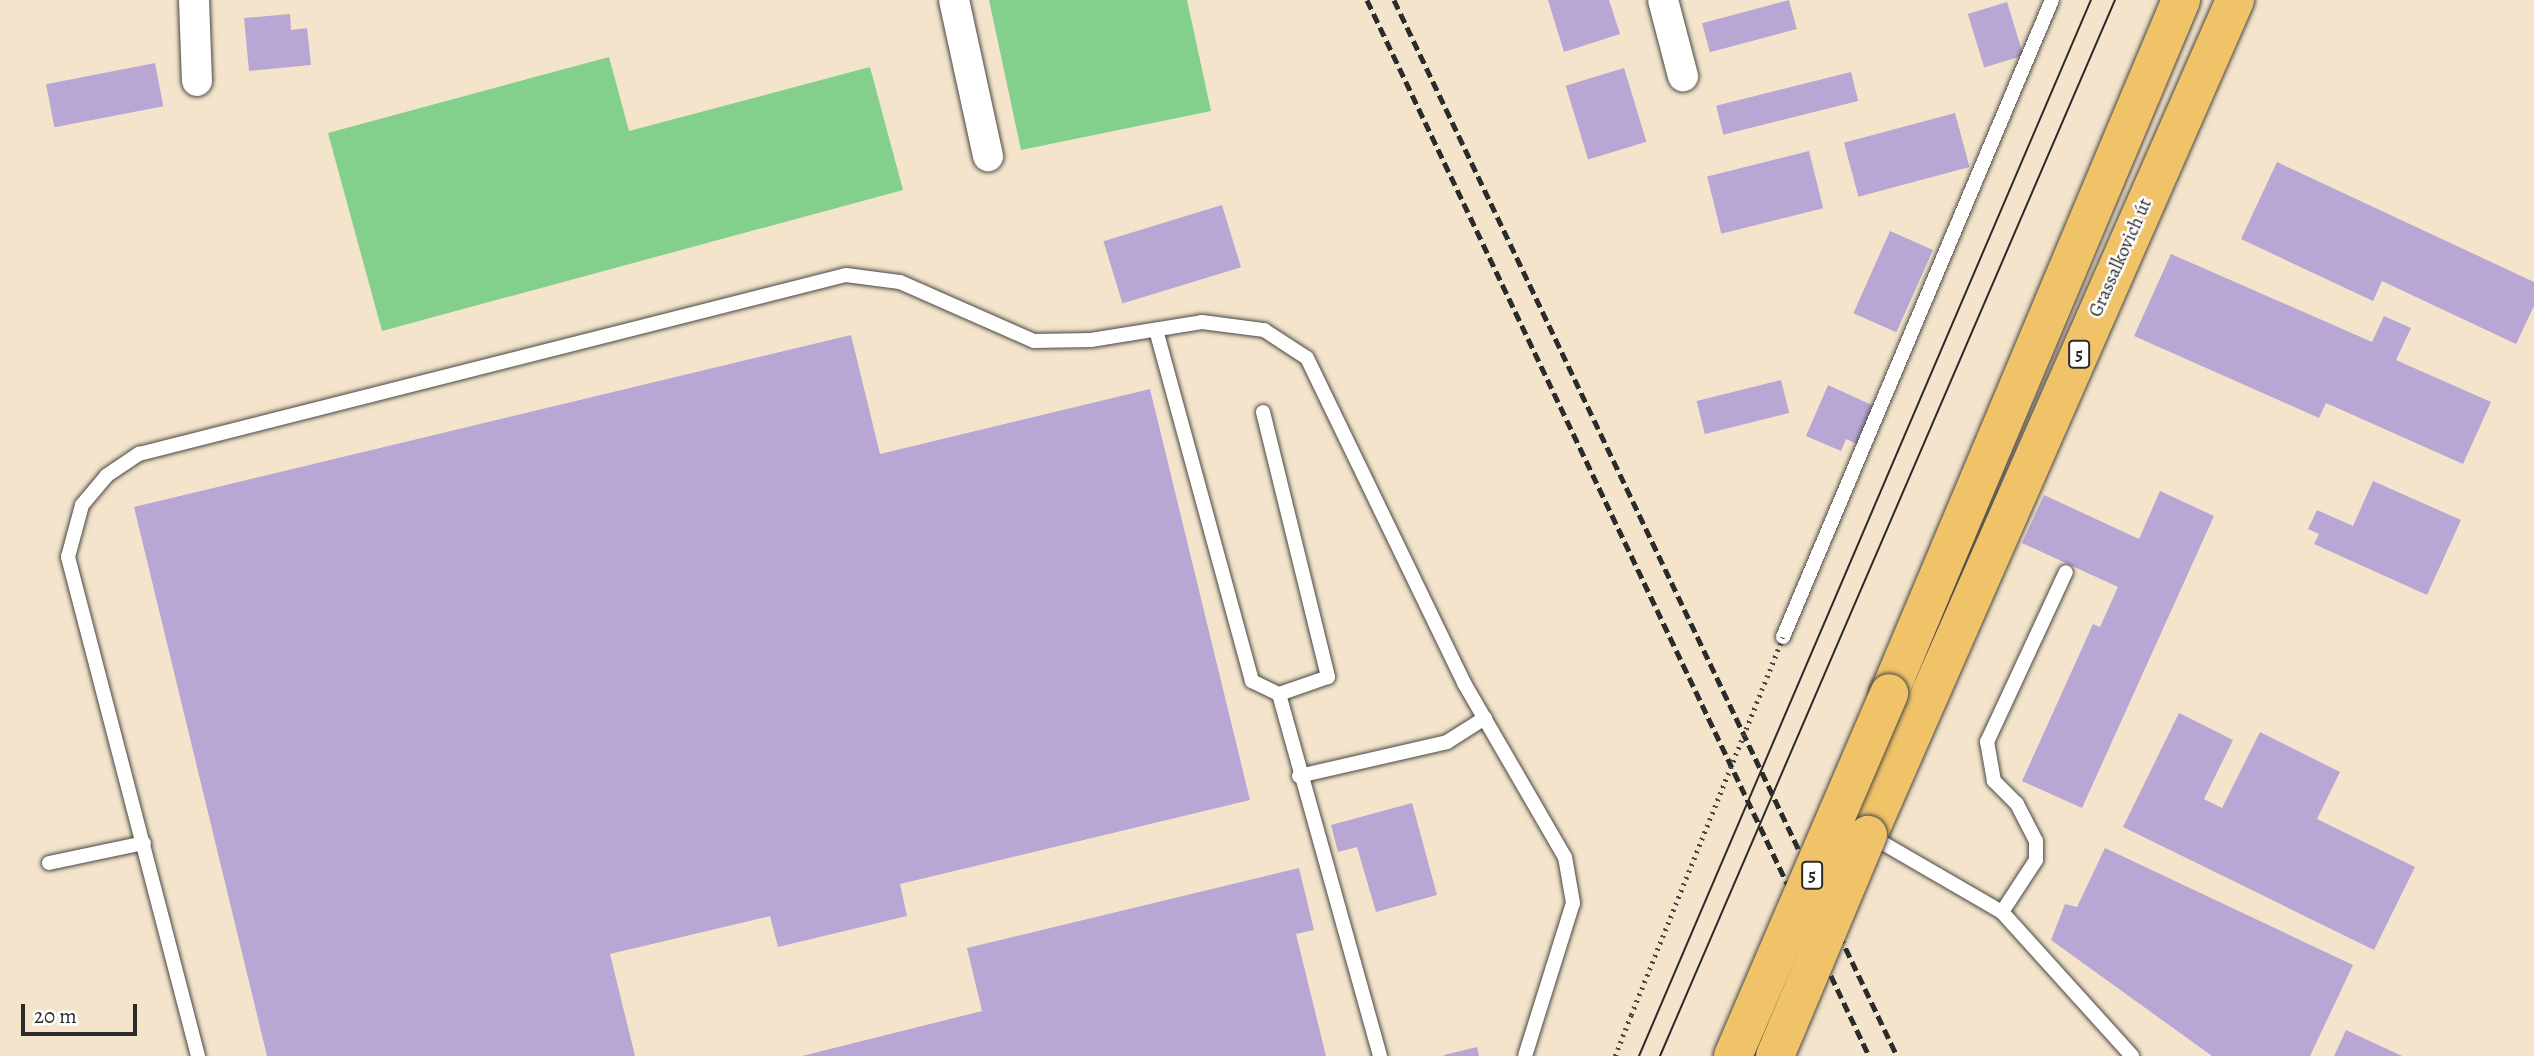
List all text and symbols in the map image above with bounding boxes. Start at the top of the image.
street label: Grassalkovich út [2085,195,2157,321]
road number: 5 [2067,340,2091,368]
road number: 5 [1800,860,1824,890]
scale bar [24,990,140,1034]
text: 20 m [34,1002,77,1030]

